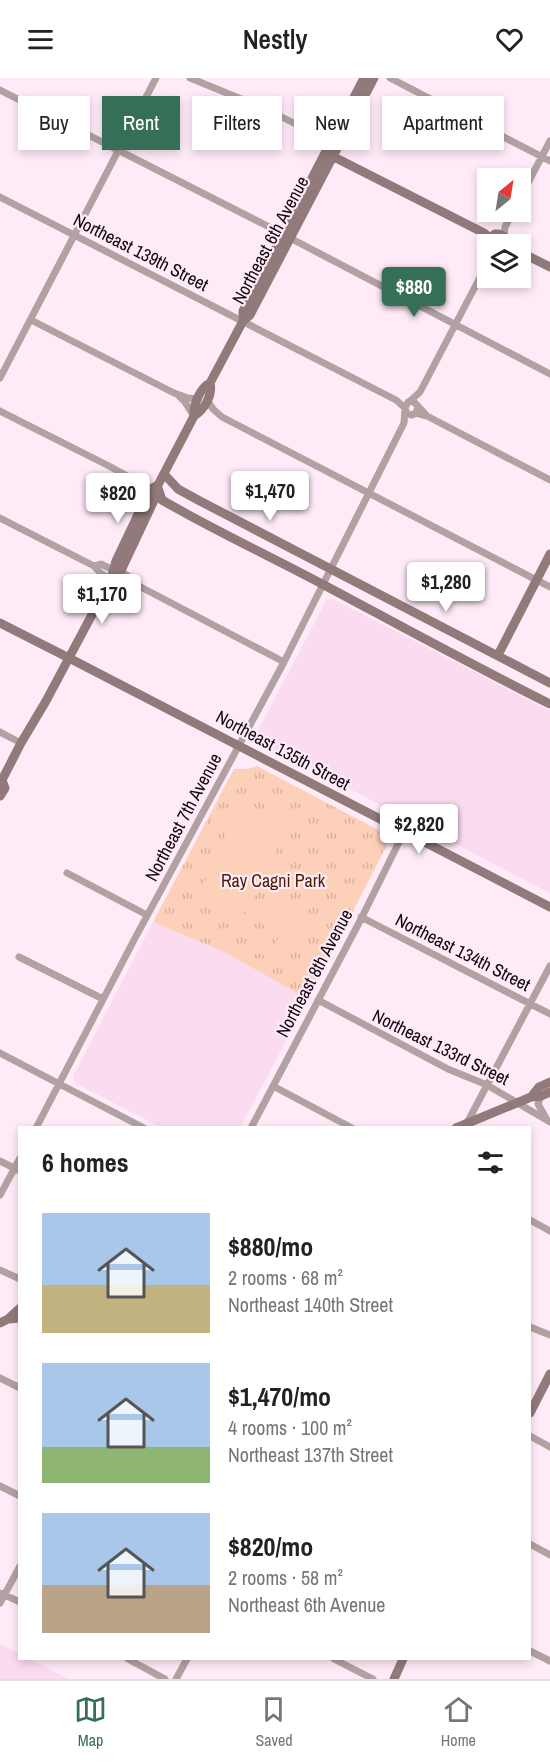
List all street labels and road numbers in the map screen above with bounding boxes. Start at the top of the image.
street label: Northeast 6th Avenue [226,172,314,308]
street label: Northeast 139th Street [69,207,213,297]
street label: Northeast 135th Street [212,704,354,796]
street label: Northeast 7th Avenue [139,749,227,885]
street label: Northeast 8th Avenue [270,905,358,1041]
street label: Northeast 134th Street [391,907,535,997]
street label: Northeast 133rd Street [368,1003,514,1091]

